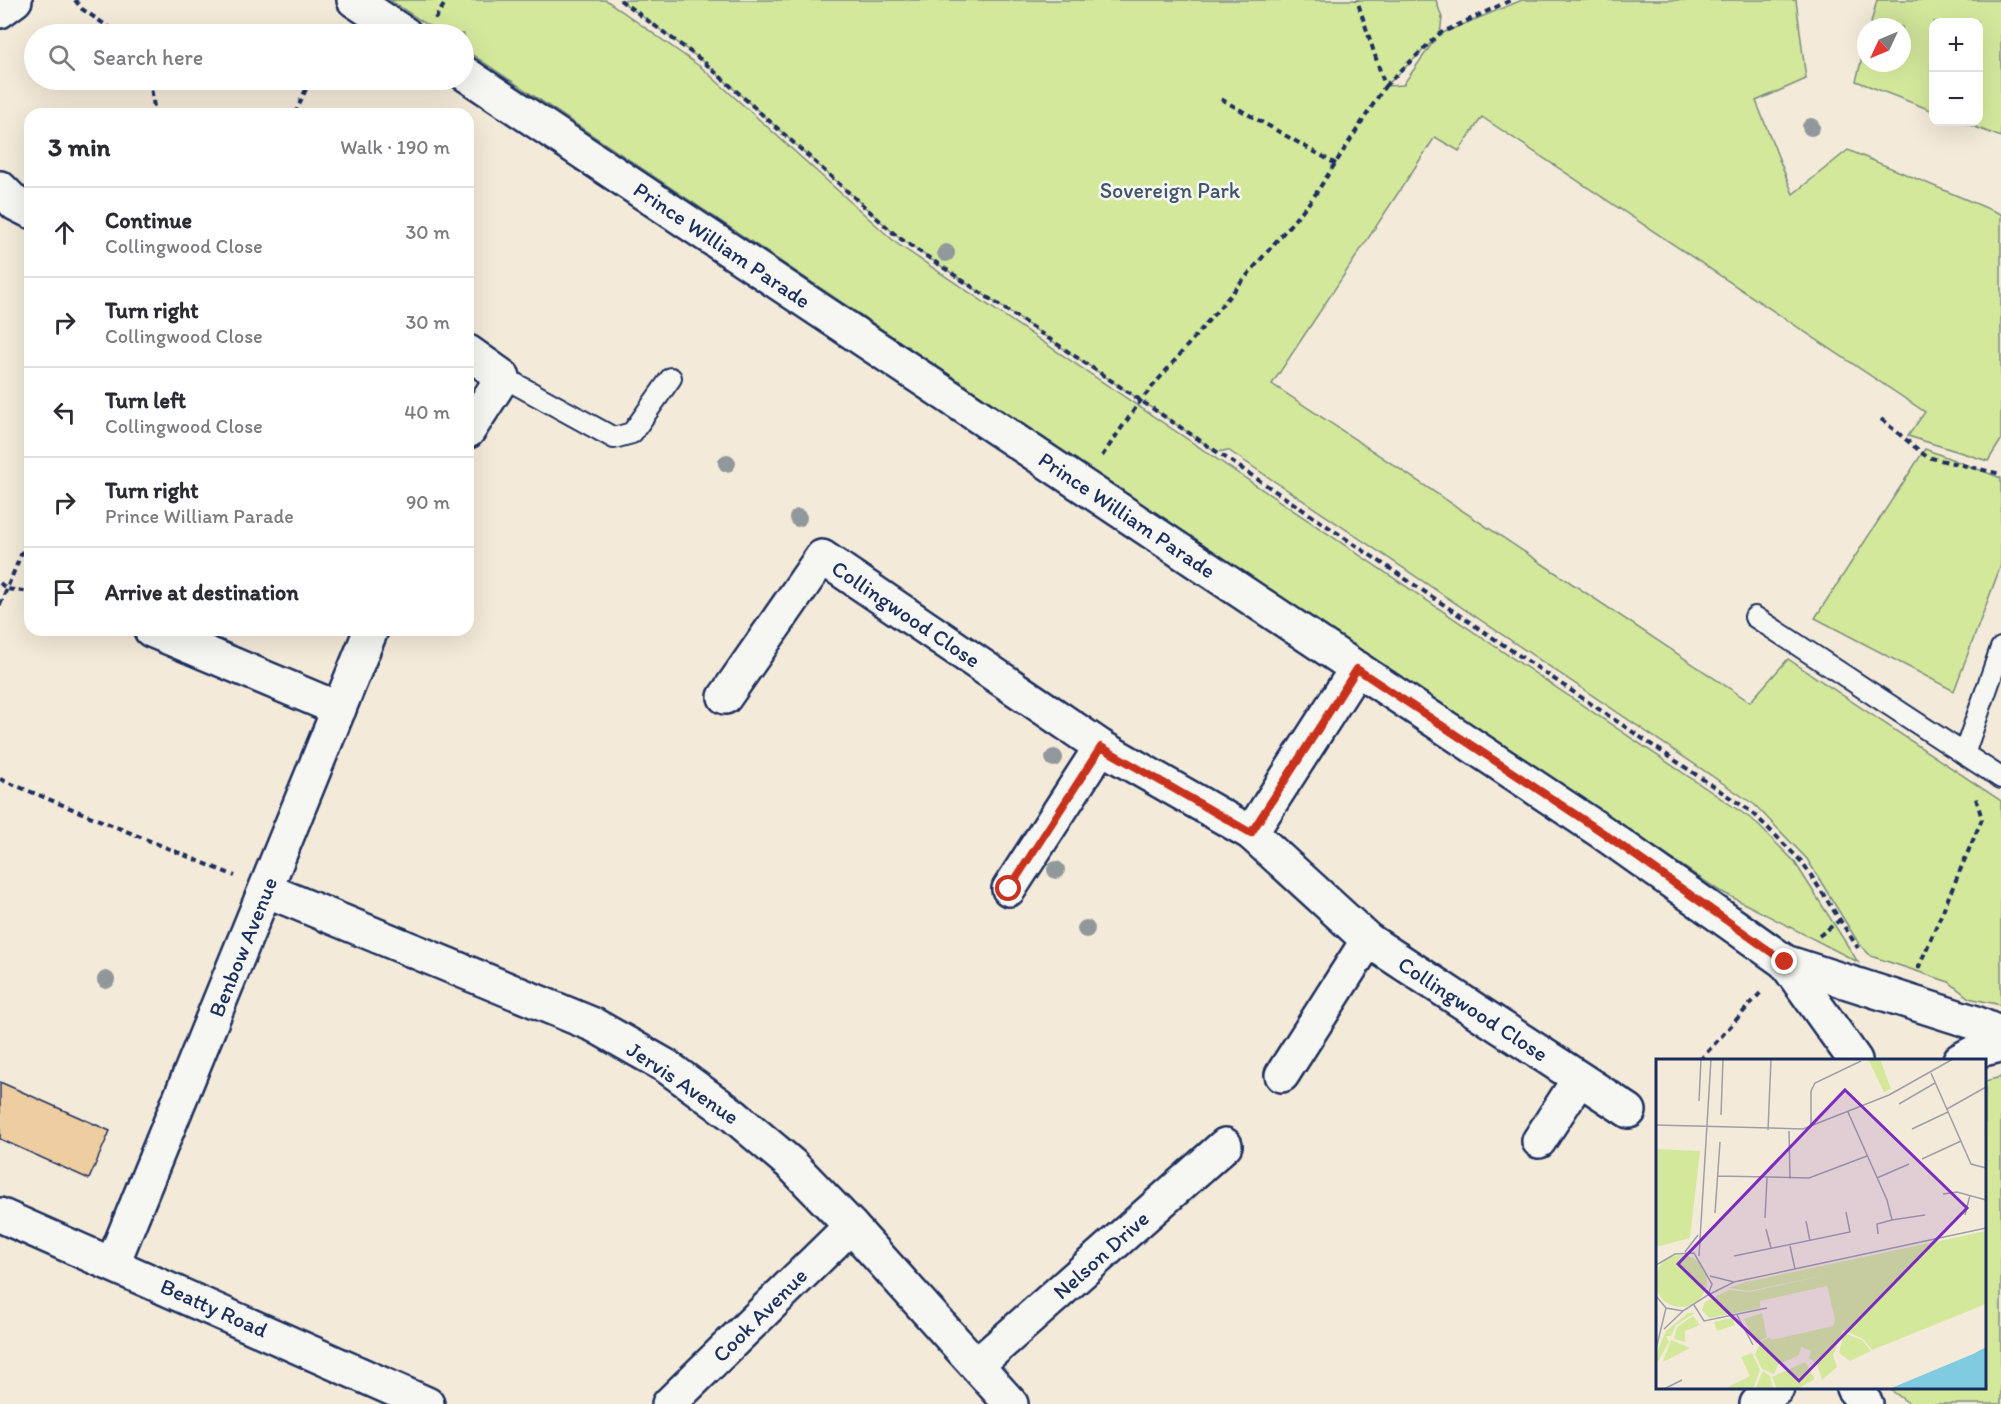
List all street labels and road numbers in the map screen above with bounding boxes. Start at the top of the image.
street label: Prince William Parade [628,176,816,314]
street label: Prince William Parade [1033,446,1221,584]
street label: Collingwood Close [827,554,985,674]
street label: Benbow Avenue [203,873,283,1021]
street label: Collingwood Close [1393,950,1553,1068]
street label: Jervis Avenue [622,1036,744,1130]
street label: Nelson Drive [1048,1205,1154,1305]
street label: Cook Avenue [707,1262,813,1368]
street label: Beatty Road [156,1272,272,1344]

